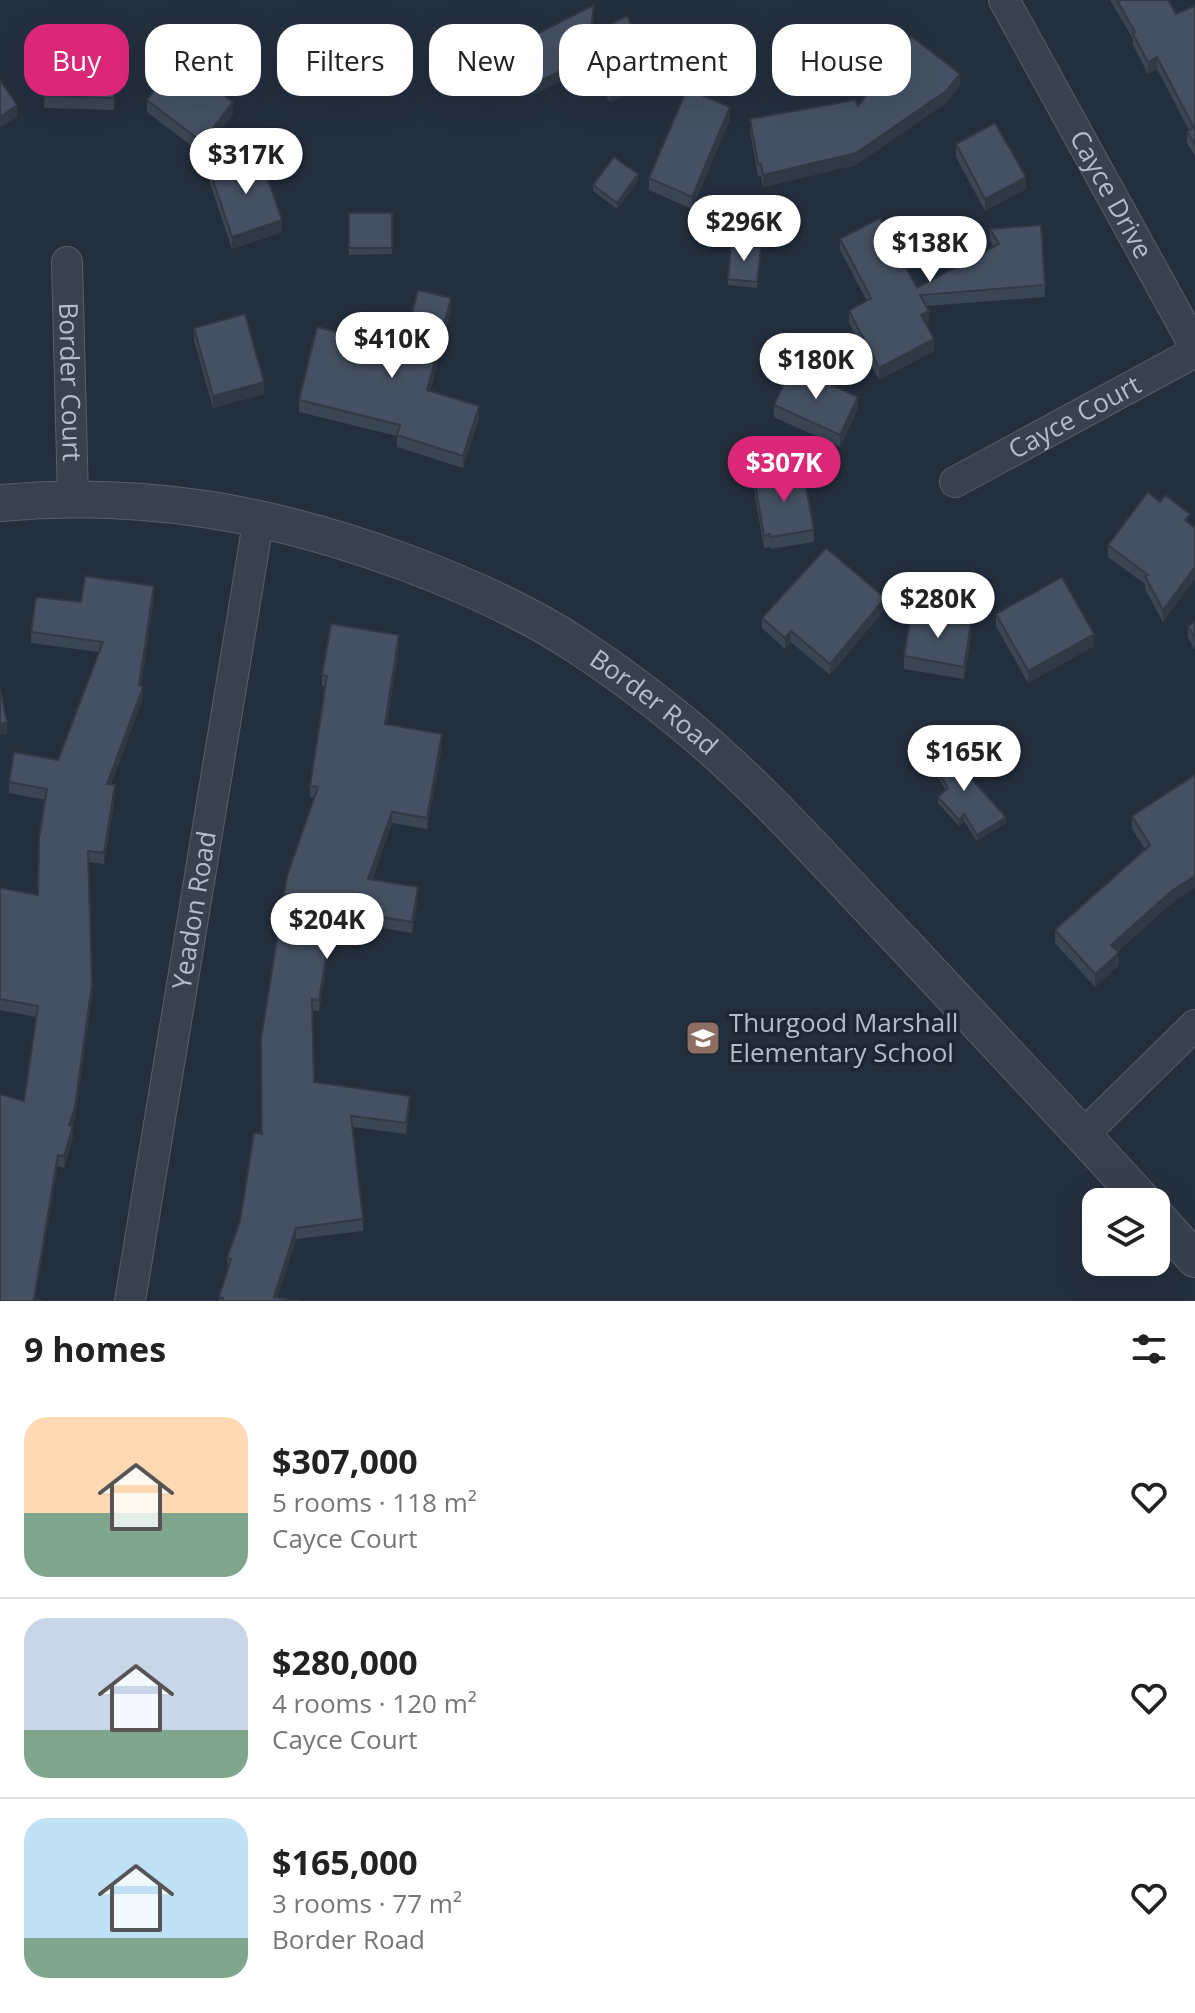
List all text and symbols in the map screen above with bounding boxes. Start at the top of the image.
chip: Buy [24,24,129,96]
chip: Rent [145,24,261,96]
chip: Filters [277,24,413,96]
chip: New [429,24,543,96]
chip: Apartment [559,24,756,96]
chip: House [772,24,911,96]
street label: Cayce Drive [1062,123,1162,265]
pin: $317K [190,128,302,196]
text: $317K [208,136,284,172]
pin: $296K [688,195,800,263]
text: $296K [706,203,782,239]
pin: $138K [874,216,986,284]
text: $138K [892,224,968,260]
street label: Border Court [51,302,91,462]
pin: $410K [336,312,448,380]
text: $410K [354,320,430,356]
pin: $180K [760,333,872,401]
text: $180K [778,341,854,377]
street label: Cayce Court [1002,366,1147,467]
pin: $307K [728,436,840,504]
text: $307K [746,444,822,480]
pin: $280K [882,572,994,640]
text: $280K [900,580,976,616]
street label: Border Road [583,640,726,763]
pin: $165K [908,725,1020,793]
text: $165K [926,733,1002,769]
street label: Yeadon Road [163,828,224,992]
pin: $204K [271,893,383,961]
text: $204K [289,901,365,937]
place label: Thurgood Marshall Elementary School [729,1004,958,1070]
school or university icon: Thurgood Marshall Elementary School [684,1019,722,1057]
map controls [1082,1188,1170,1276]
button: layers [1082,1188,1170,1276]
text: 9 homes [24,1326,166,1372]
icon: filters [1127,1327,1171,1371]
text: $307,000 [272,1438,418,1484]
icon: home [88,1449,184,1545]
icon: heart [1127,1475,1171,1519]
text: 5 rooms · 118 m² [272,1484,477,1520]
text: Cayce Court [272,1520,418,1556]
text: $280,000 [272,1639,418,1685]
icon: home [88,1650,184,1746]
icon: heart [1127,1676,1171,1720]
text: 4 rooms · 120 m² [272,1685,477,1721]
text: Cayce Court [272,1721,418,1757]
text: $165,000 [272,1839,418,1885]
icon: home [88,1850,184,1946]
icon: heart [1127,1876,1171,1920]
text: 3 rooms · 77 m² [272,1885,462,1921]
text: Border Road [272,1921,425,1957]

